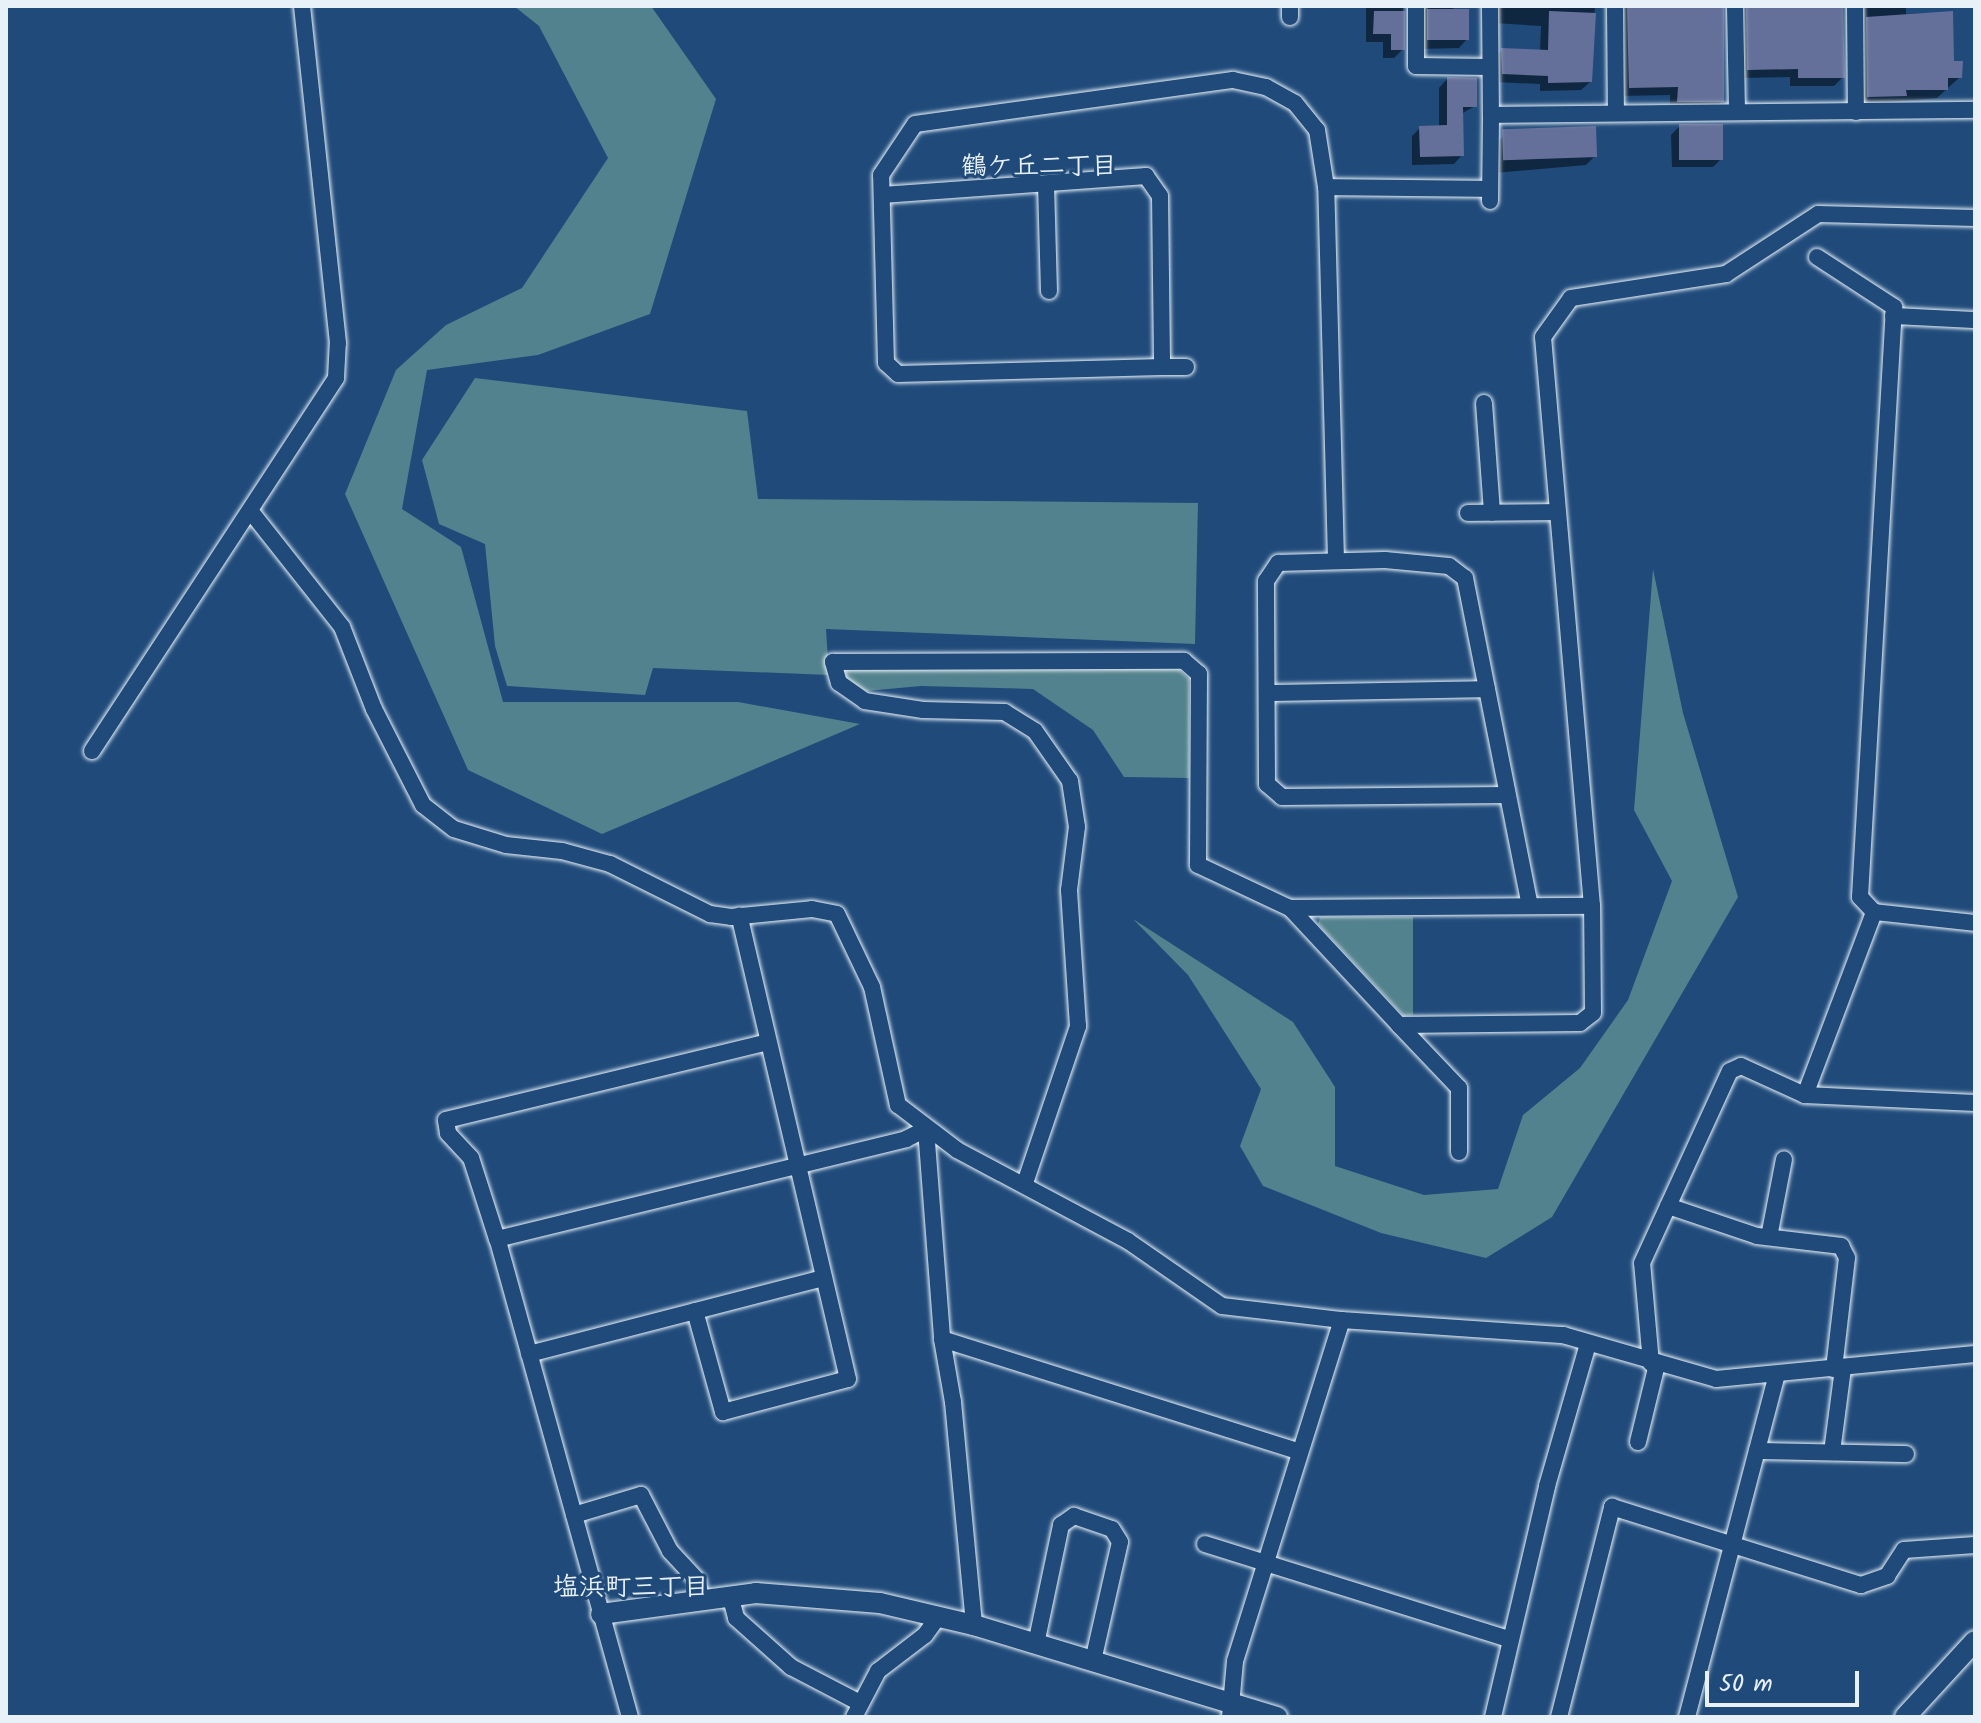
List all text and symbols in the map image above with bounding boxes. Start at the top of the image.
district label: 鶴ケ丘二丁目 [961,152,1117,184]
district label: 塩浜町三丁目 [553,1573,709,1605]
scale bar [1709,1655,1863,1705]
text: 50 m [1719,1665,1773,1704]

